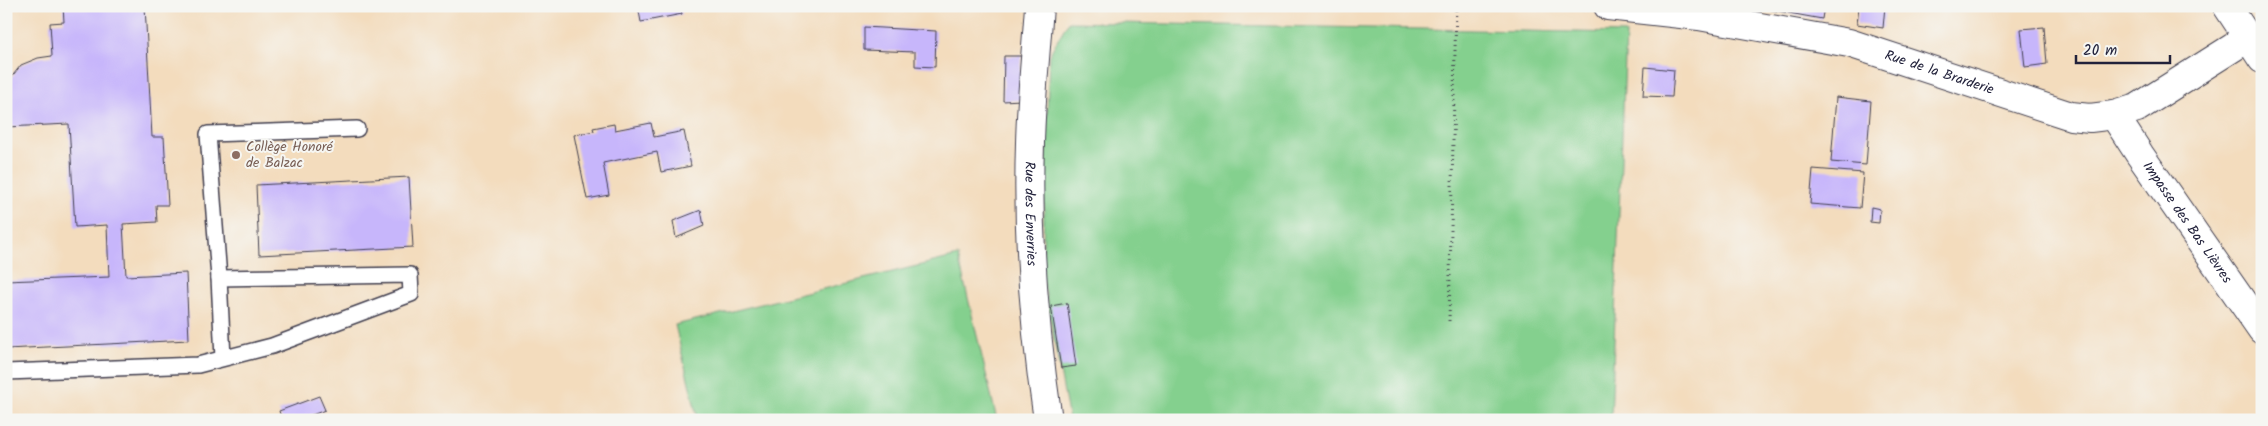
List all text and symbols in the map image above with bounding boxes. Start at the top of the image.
scale bar [2076,32,2169,64]
text: 20 m [2083,39,2117,63]
street label: Rue de la Brarderie [1882,44,1997,101]
place label: Collège Honoré de Balzac [246,136,333,174]
marker: Collège Honoré de Balzac [230,149,242,161]
street label: Impasse des Bas Lièvres [2137,157,2237,288]
street label: Rue des Enverries [1018,161,1043,267]

